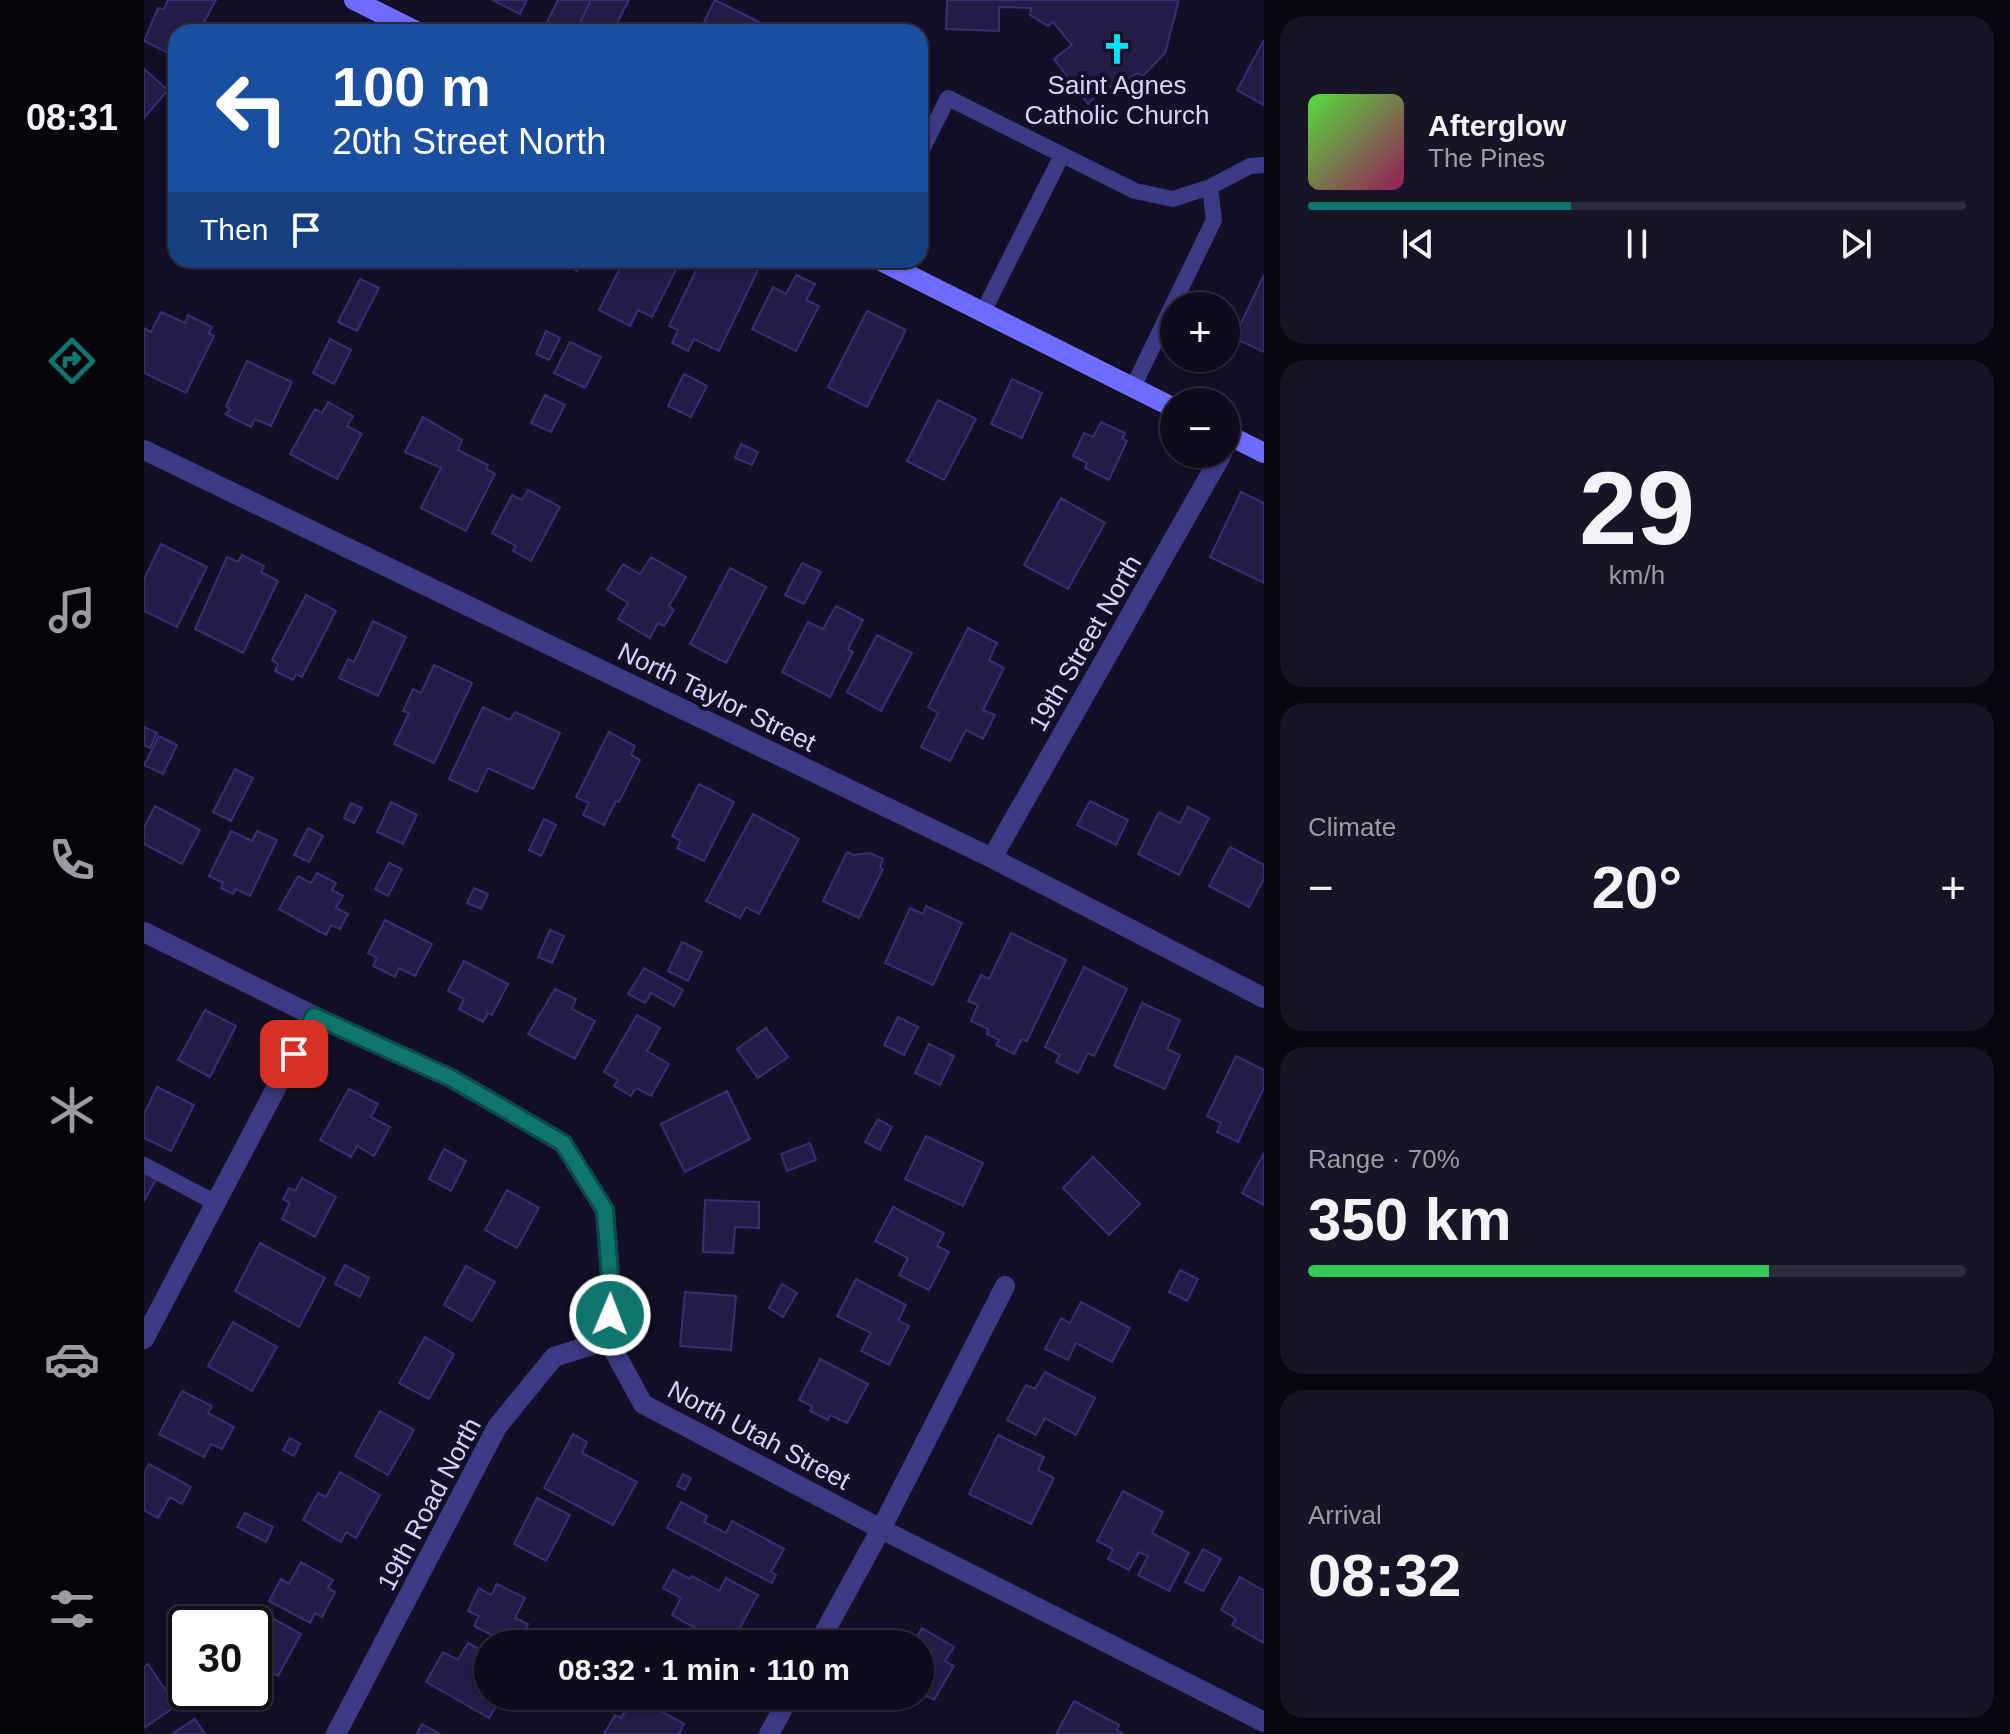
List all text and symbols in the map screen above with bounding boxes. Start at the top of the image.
church icon: Saint Agnes Catholic Church [1100,32,1134,66]
text: 100 m [332,55,491,118]
icon: left [200,56,304,160]
place label: Saint Agnes Catholic Church [1025,70,1209,130]
text: 08:31 [26,97,118,138]
text: Afterglow [1428,109,1566,142]
text: 20th Street North [332,121,606,162]
text: The Pines [1428,143,1545,173]
icon: arrive [284,208,328,252]
text: Then [200,213,268,246]
icon: previous [1396,222,1440,266]
icon: pause [1615,222,1659,266]
icon: next [1834,222,1878,266]
map controls [1160,292,1240,468]
button: + [1160,292,1240,372]
icon: directions [44,333,100,389]
button: − [1160,388,1240,468]
text: 29 [1579,450,1695,566]
street label: 19th Street North [1023,550,1147,736]
text: km/h [1609,560,1665,590]
icon: music [44,582,100,638]
street label: North Taylor Street [613,636,821,758]
text: Climate [1308,812,1396,842]
icon: phone [44,832,100,888]
text: 20° [1592,854,1682,921]
text: − [1308,863,1334,912]
text: + [1940,863,1966,912]
pin [260,1020,328,1088]
icon: arrive [272,1032,316,1076]
icon: climate [44,1082,100,1138]
text: Range · 70% [1308,1144,1460,1174]
text: 350 km [1308,1186,1512,1253]
position arrow [568,1273,652,1357]
icon: car [44,1331,100,1387]
street label: North Utah Street [663,1374,856,1496]
street label: 19th Road North [371,1413,487,1595]
text: Arrival [1308,1500,1382,1530]
text: 08:32 [1308,1542,1461,1609]
icon: filters [44,1581,100,1637]
speed limit sign: 30 [168,1606,272,1710]
text: 08:32 · 1 min · 110 m [558,1653,850,1686]

